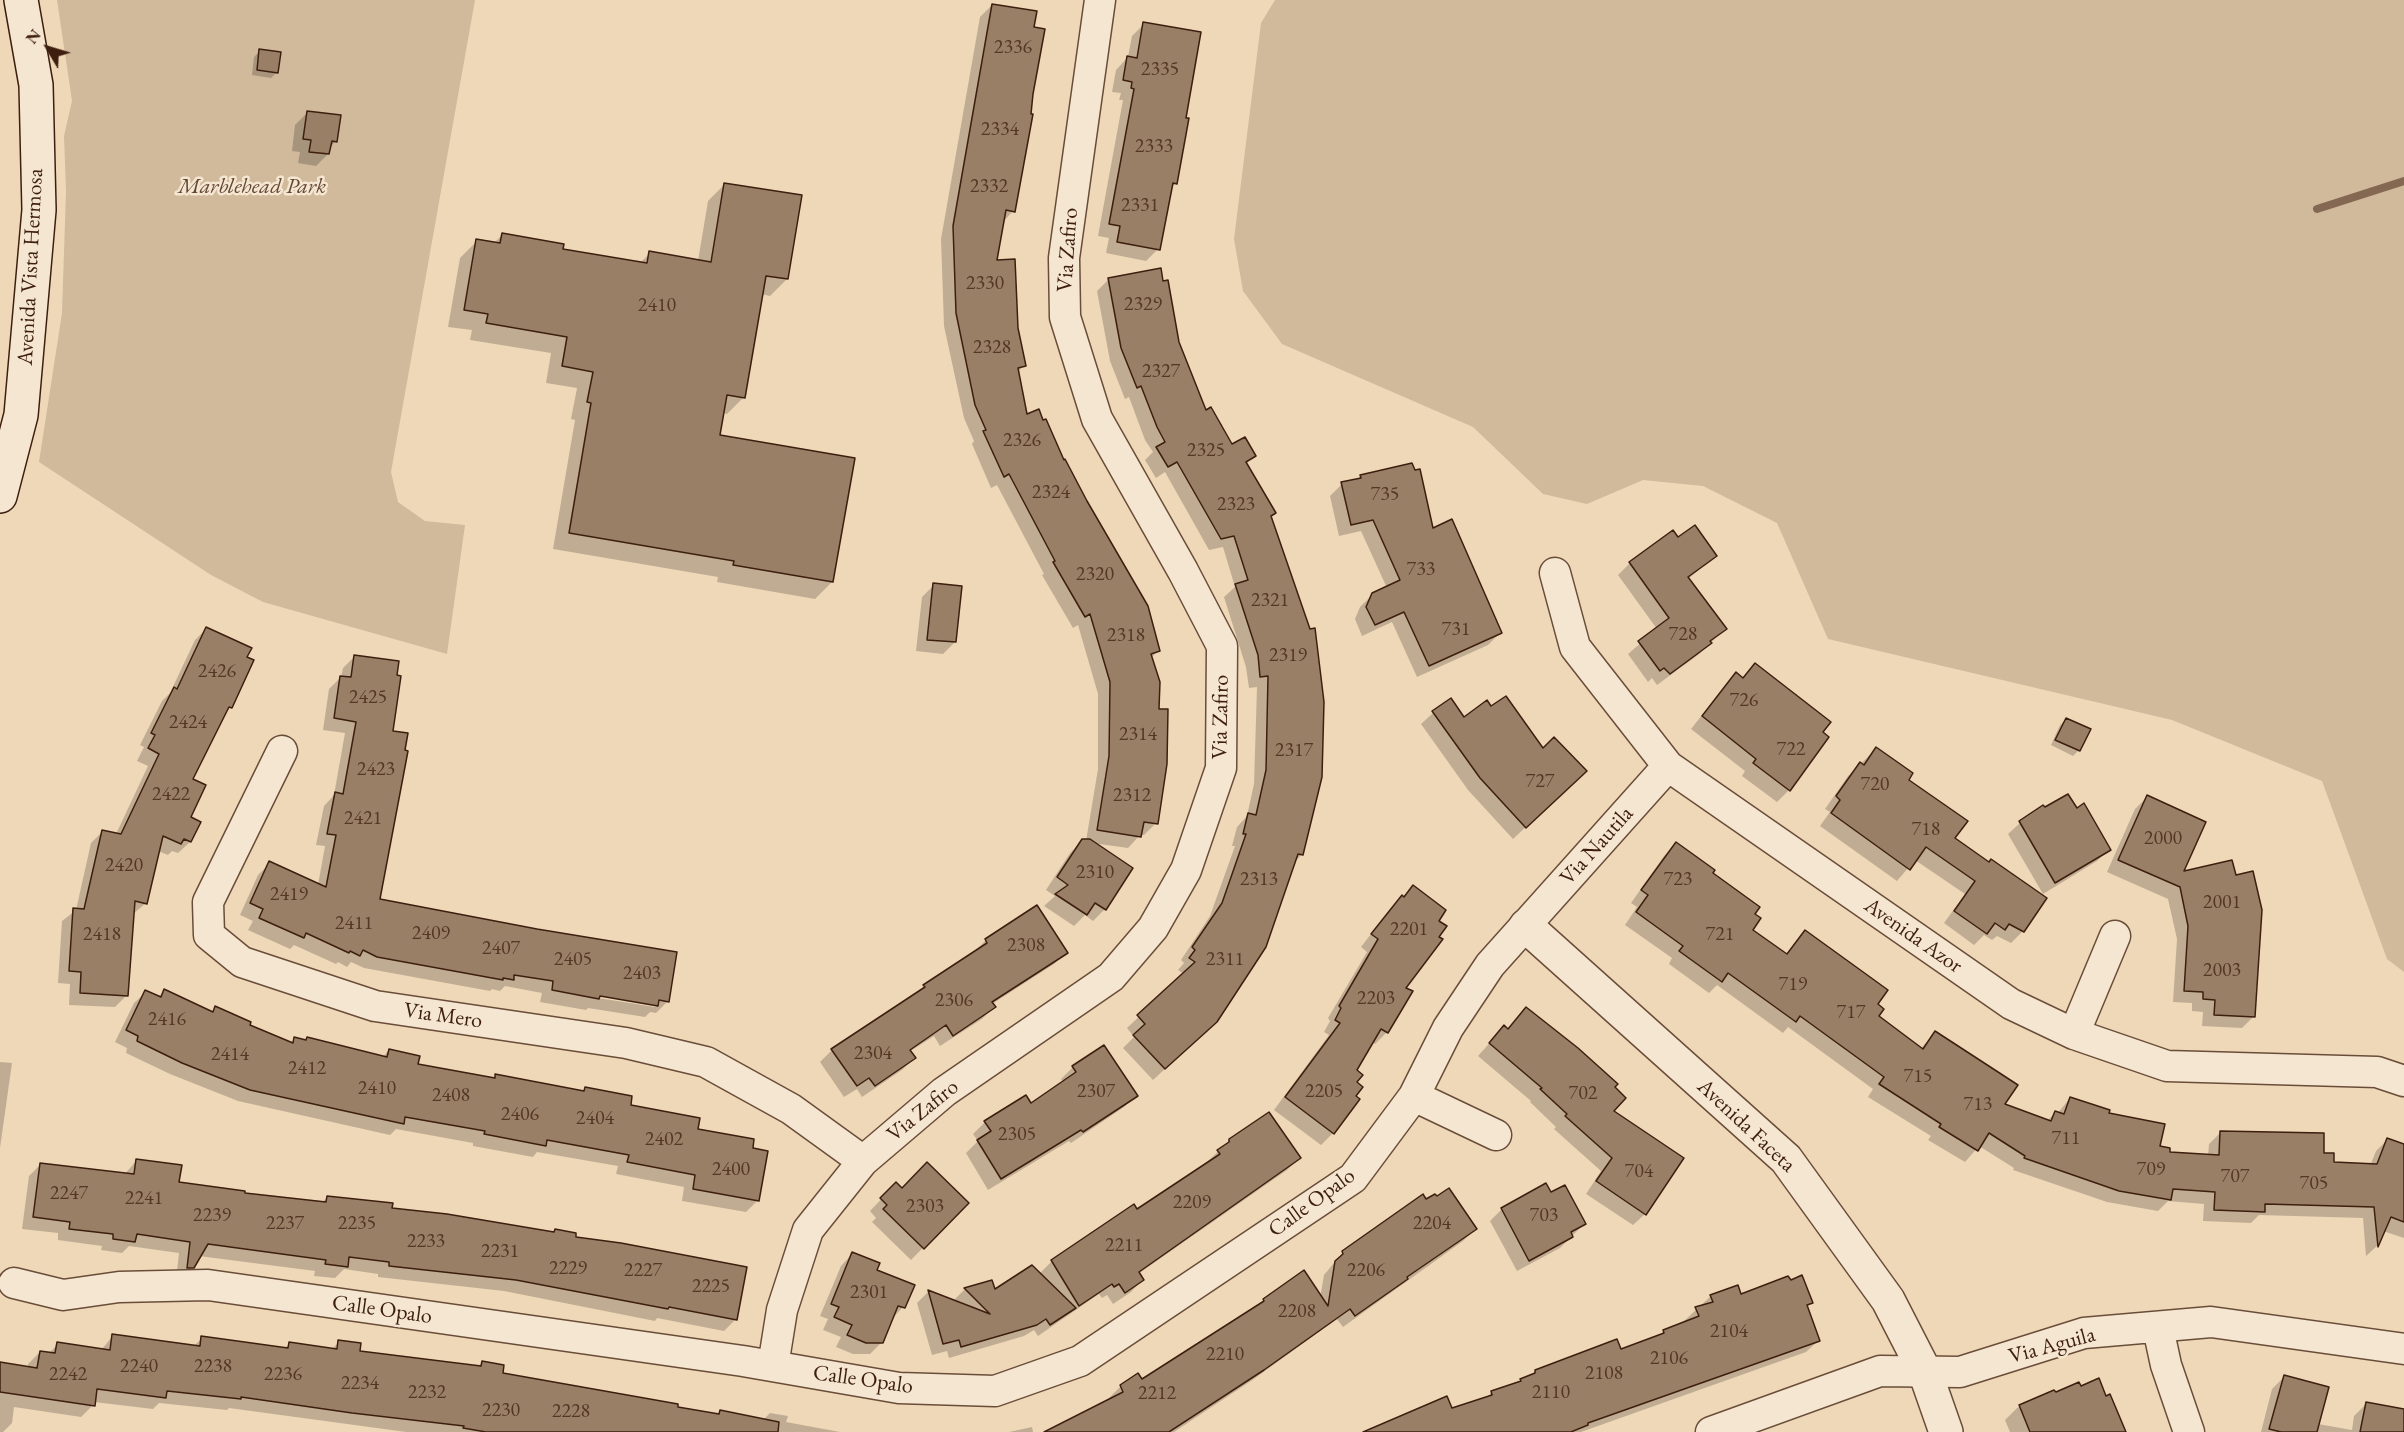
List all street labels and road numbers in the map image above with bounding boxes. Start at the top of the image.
street label: Avenida Vista Hermosa [13,168,49,366]
street label: Via Zafiro [1052,207,1084,293]
street label: Via Zafiro [1207,674,1235,760]
street label: Via Nautila [1555,801,1639,891]
street label: Avenida Azor [1859,892,1967,980]
street label: Via Mero [402,997,484,1035]
street label: Via Zafiro [882,1074,964,1148]
street label: Avenida Faceta [1691,1074,1801,1178]
street label: Calle Opalo [1264,1163,1360,1243]
street label: Calle Opalo [330,1290,434,1330]
street label: Via Aguila [2006,1322,2098,1370]
street label: Calle Opalo [811,1360,915,1400]

